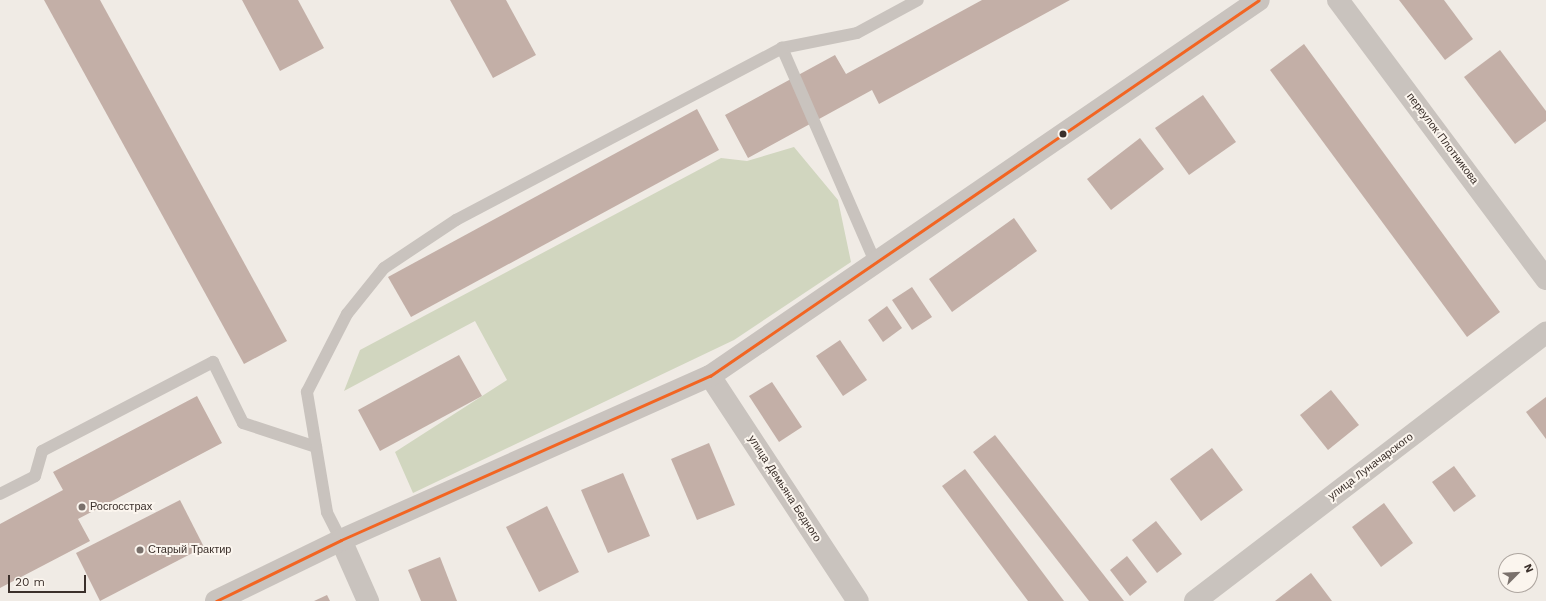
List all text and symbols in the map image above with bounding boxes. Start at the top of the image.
street label: переулок Плотникова [1403,91,1481,187]
unlabelled marker [1058,129,1068,139]
street label: улица Луначарского [1326,431,1416,503]
street label: улица Демьяна Бедного [745,433,823,545]
place label: Росгосстрах [90,500,152,514]
marker: Росгосстрах [77,502,87,512]
place label: Старый Трактир [148,543,231,557]
marker: Старый Трактир [135,545,145,555]
north arrow [1498,553,1538,593]
text: N [1521,562,1536,575]
scale bar [10,567,88,593]
text: 20 m [15,575,45,589]

